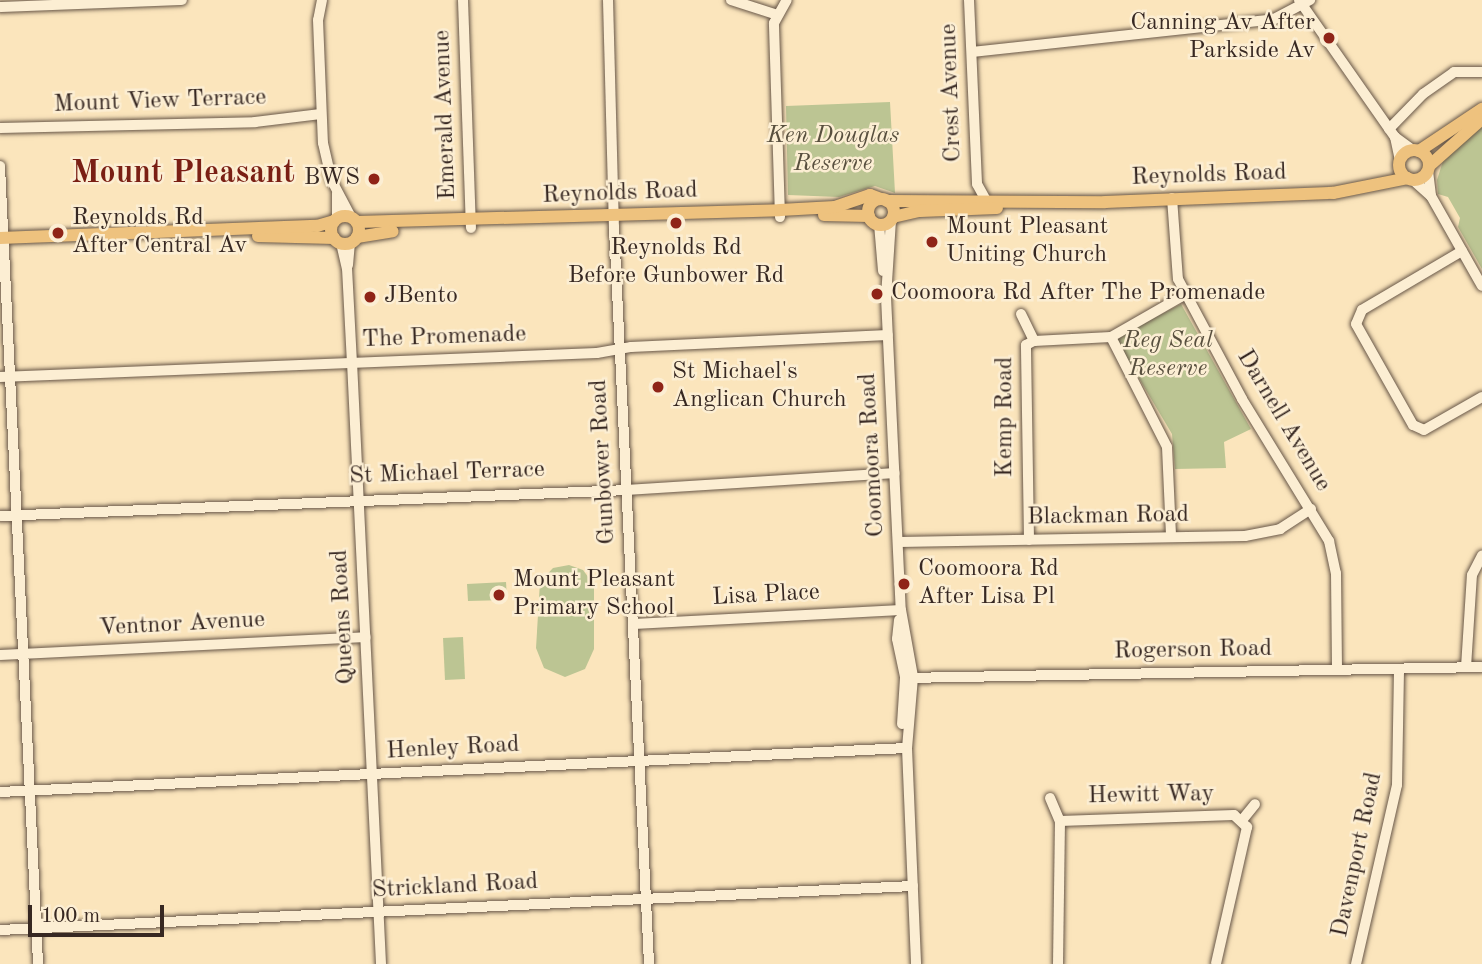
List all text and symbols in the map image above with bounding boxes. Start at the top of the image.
place label: Canning Av After Parkside Av [1130,10,1315,66]
street label: Crest Avenue [935,23,969,163]
street label: Emerald Avenue [429,29,463,201]
marker: Canning Av After Parkside Av [1321,30,1337,46]
street label: Mount View Terrace [53,84,267,120]
park label: Ken Douglas Reserve [767,123,899,179]
district label: Mount Pleasant [71,155,295,193]
street label: Reynolds Road [1131,159,1287,193]
place label: BWS [304,165,360,193]
marker: BWS [366,171,382,187]
street label: Reynolds Road [542,177,698,211]
place label: Reynolds Rd After Central Av [72,205,247,261]
place label: Mount Pleasant Uniting Church [946,214,1108,270]
marker: Reynolds Rd Before Gunbower Rd [668,215,684,231]
marker: Reynolds Rd After Central Av [50,225,66,241]
marker: Mount Pleasant Uniting Church [924,234,940,250]
place label: Reynolds Rd Before Gunbower Rd [568,235,784,291]
place label: Coomoora Rd After The Promenade [891,280,1265,308]
place label: JBento [384,283,458,311]
marker: Coomoora Rd After The Promenade [869,286,885,302]
marker: JBento [362,289,378,305]
street label: The Promenade [361,321,527,355]
park label: Reg Seal Reserve [1123,328,1213,384]
street label: Darnell Avenue [1229,345,1337,497]
street label: Kemp Road [992,357,1020,477]
place label: St Michael's Anglican Church [672,359,847,415]
street label: Coomoora Road [854,372,892,538]
street label: Gunbower Road [585,379,623,545]
marker: St Michael's Anglican Church [650,379,666,395]
street label: St Michael Terrace [349,456,545,492]
street label: Blackman Road [1027,501,1189,533]
street label: Queens Road [326,549,362,685]
place label: Coomoora Rd After Lisa Pl [918,556,1059,612]
place label: Mount Pleasant Primary School [513,567,675,623]
marker: Coomoora Rd After Lisa Pl [896,576,912,592]
street label: Lisa Place [711,579,821,613]
marker: Mount Pleasant Primary School [491,587,507,603]
street label: Ventnor Avenue [98,606,266,644]
street label: Rogerson Road [1114,635,1272,667]
street label: Henley Road [386,731,520,767]
street label: Davenport Road [1326,770,1390,940]
street label: Hewitt Way [1088,780,1214,812]
street label: Strickland Road [371,868,539,906]
scale bar [32,890,168,934]
text: 100 m [41,906,100,927]

